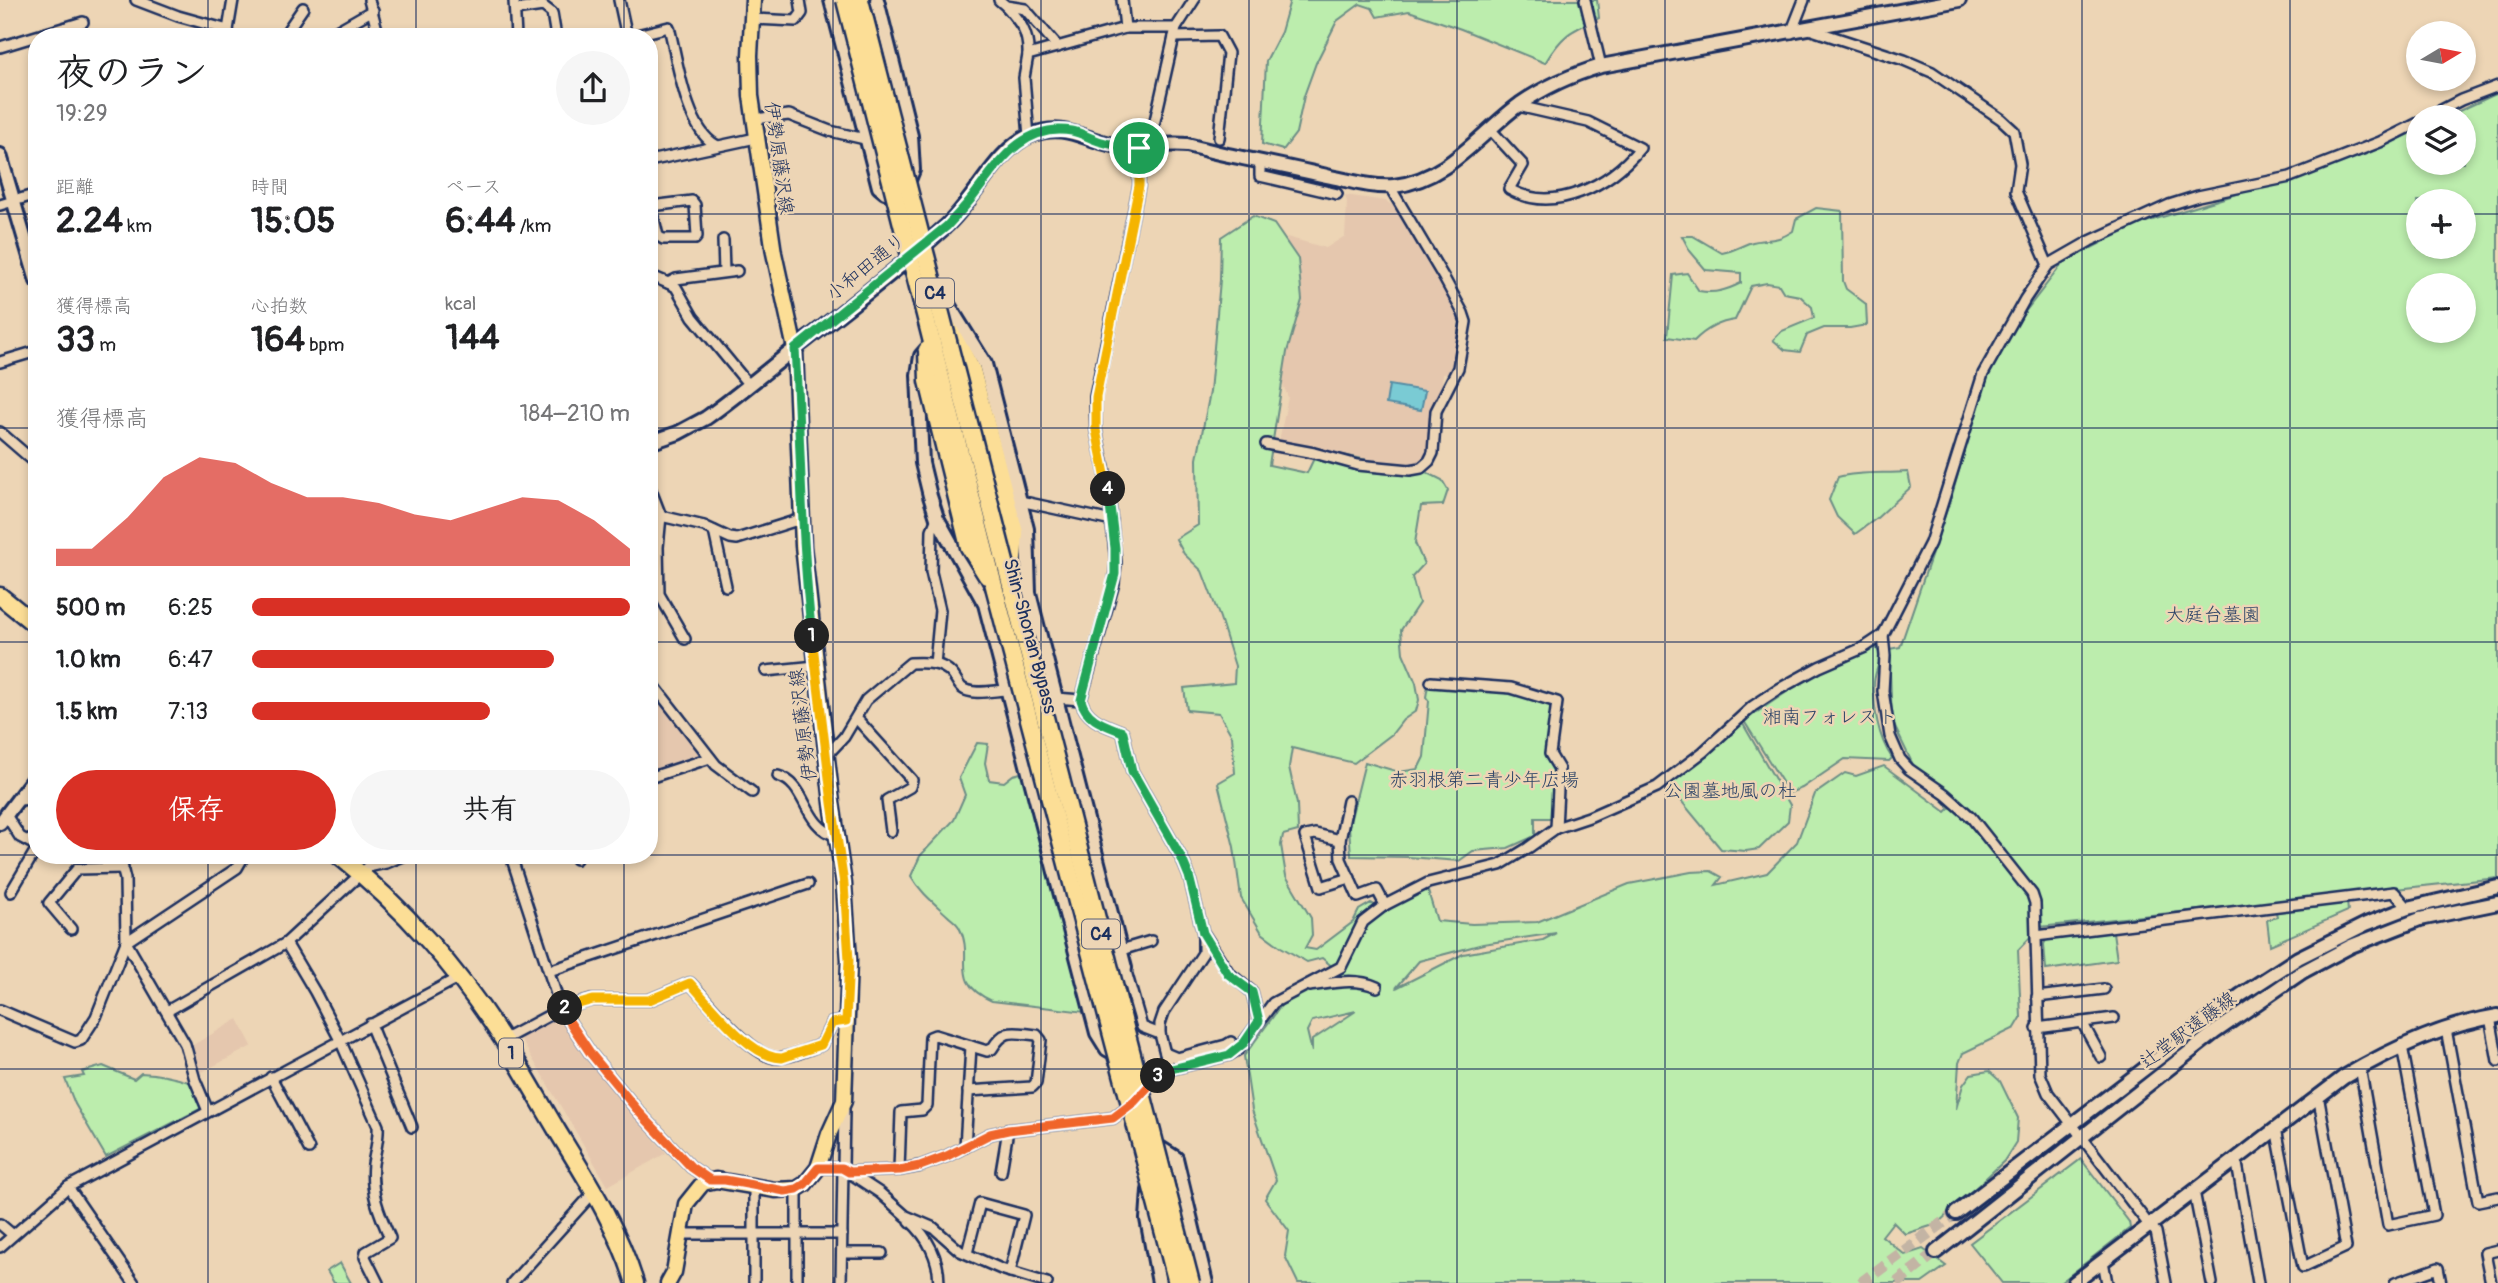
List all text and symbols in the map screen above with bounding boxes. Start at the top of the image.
north arrow [2406,21,2476,91]
map controls [2406,21,2476,343]
text: 夜のラン [56,49,208,97]
button: share [556,51,630,125]
text: 19:29 [56,99,108,128]
street label: 伊勢原藤沢線 [759,100,799,216]
button: layers [2406,105,2476,175]
pin [1109,118,1169,178]
icon: arrive [1120,129,1158,167]
text: 距離 [56,175,94,199]
text: 時間 [251,175,289,199]
text: ペース [445,175,501,199]
button: + [2406,189,2476,259]
text: 2.24 [56,199,123,243]
text: 15:05 [251,199,336,243]
text: 6:44 [445,199,516,243]
text: km [123,214,152,238]
text: /km [516,214,551,238]
street label: 小和田通り [822,228,910,306]
button: − [2406,273,2476,343]
road number: C4 [916,278,954,307]
text: kcal [445,292,476,316]
text: 獲得標高 [56,294,132,318]
text: 心拍数 [251,294,308,318]
text: 144 [445,316,500,360]
text: 33 [56,318,95,362]
text: 164 [251,318,305,362]
text: m [95,333,116,357]
text: bpm [305,333,344,357]
text: 184–210 m [520,399,630,428]
text: 獲得標高 [56,404,148,433]
pin: 4 [1090,472,1126,506]
text: 4 [1102,476,1113,500]
street label: Shin-Shonan Bypass [998,556,1062,717]
text: 500 m [56,593,125,622]
text: 6:25 [168,593,213,622]
park label: 大庭台墓園 [2165,603,2261,627]
pin: 1 [794,618,830,654]
text: 1 [808,623,815,647]
text: 1.0 km [56,645,121,674]
text: 6:47 [168,645,213,674]
street label: 伊勢原藤沢線 [784,667,822,783]
text: 1.5 km [56,697,118,726]
text: 7:13 [168,697,208,726]
park label: 湘南フォレスト [1763,705,1897,729]
park label: 赤羽根第二青少年広場 [1389,768,1579,792]
button: 保存 [56,770,336,850]
button: 共有 [350,770,630,850]
park label: 公園墓地風の杜 [1663,779,1797,803]
road number: C4 [1082,919,1120,948]
street label: 辻堂駅遠藤線 [2135,986,2241,1074]
pin: 2 [548,990,582,1026]
text: 2 [559,995,570,1019]
road number: 1 [499,1038,523,1068]
pin: 3 [1140,1058,1176,1094]
text: 3 [1152,1063,1163,1087]

